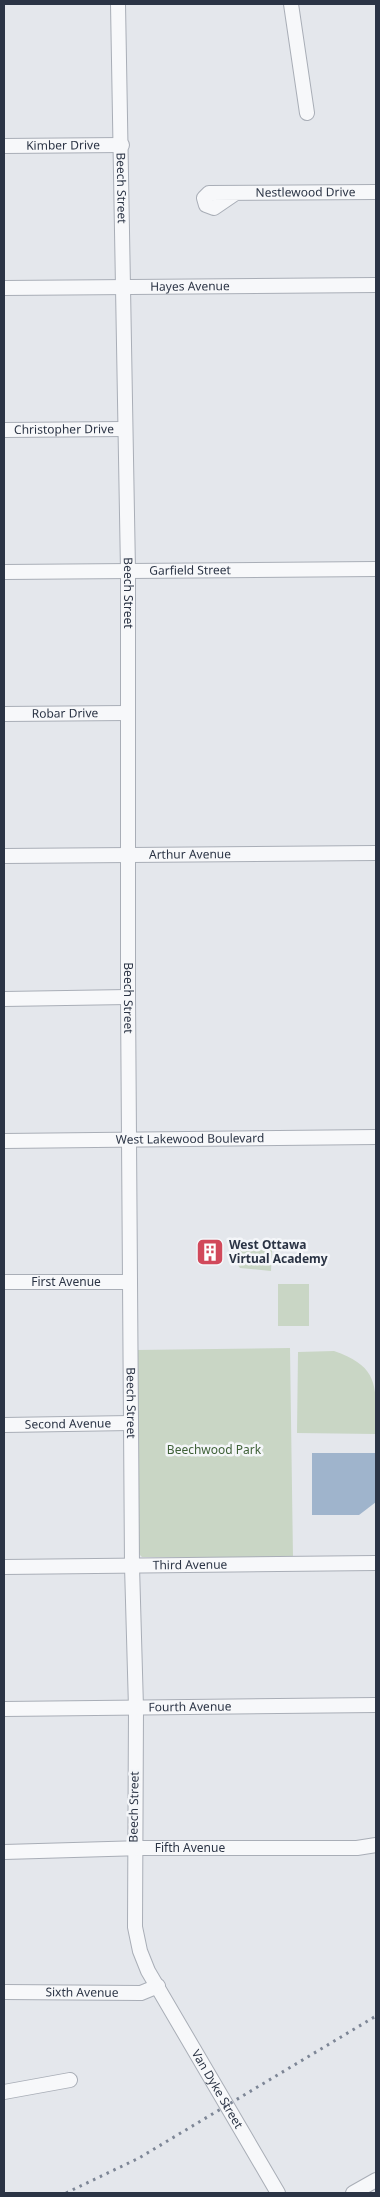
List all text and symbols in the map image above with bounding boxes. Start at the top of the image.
street label: Kimber Drive [26,136,100,154]
street label: Beech Street [113,152,131,224]
street label: Nestlewood Drive [255,183,356,201]
street label: Hayes Avenue [150,277,230,295]
street label: Christopher Drive [14,420,114,438]
street label: Beech Street [120,557,137,629]
street label: Garfield Street [149,561,232,579]
street label: Robar Drive [32,704,99,722]
street label: Arthur Avenue [149,845,231,863]
street label: Beech Street [120,962,137,1034]
street label: West Lakewood Boulevard [116,1129,264,1148]
place label: West Ottawa Virtual Academy [229,1236,328,1267]
building icon: West Ottawa Virtual Academy [195,1237,225,1267]
street label: First Avenue [31,1273,101,1290]
street label: Beech Street [123,1367,140,1439]
street label: Second Avenue [25,1414,112,1433]
park label: Beechwood Park [167,1441,262,1458]
street label: Third Avenue [153,1556,228,1573]
street label: Fourth Avenue [148,1698,232,1715]
street label: Beech Street [124,1771,143,1843]
street label: Fifth Avenue [155,1839,225,1856]
street label: Sixth Avenue [45,1983,119,2001]
street label: Van Dyke Street [188,2046,248,2132]

